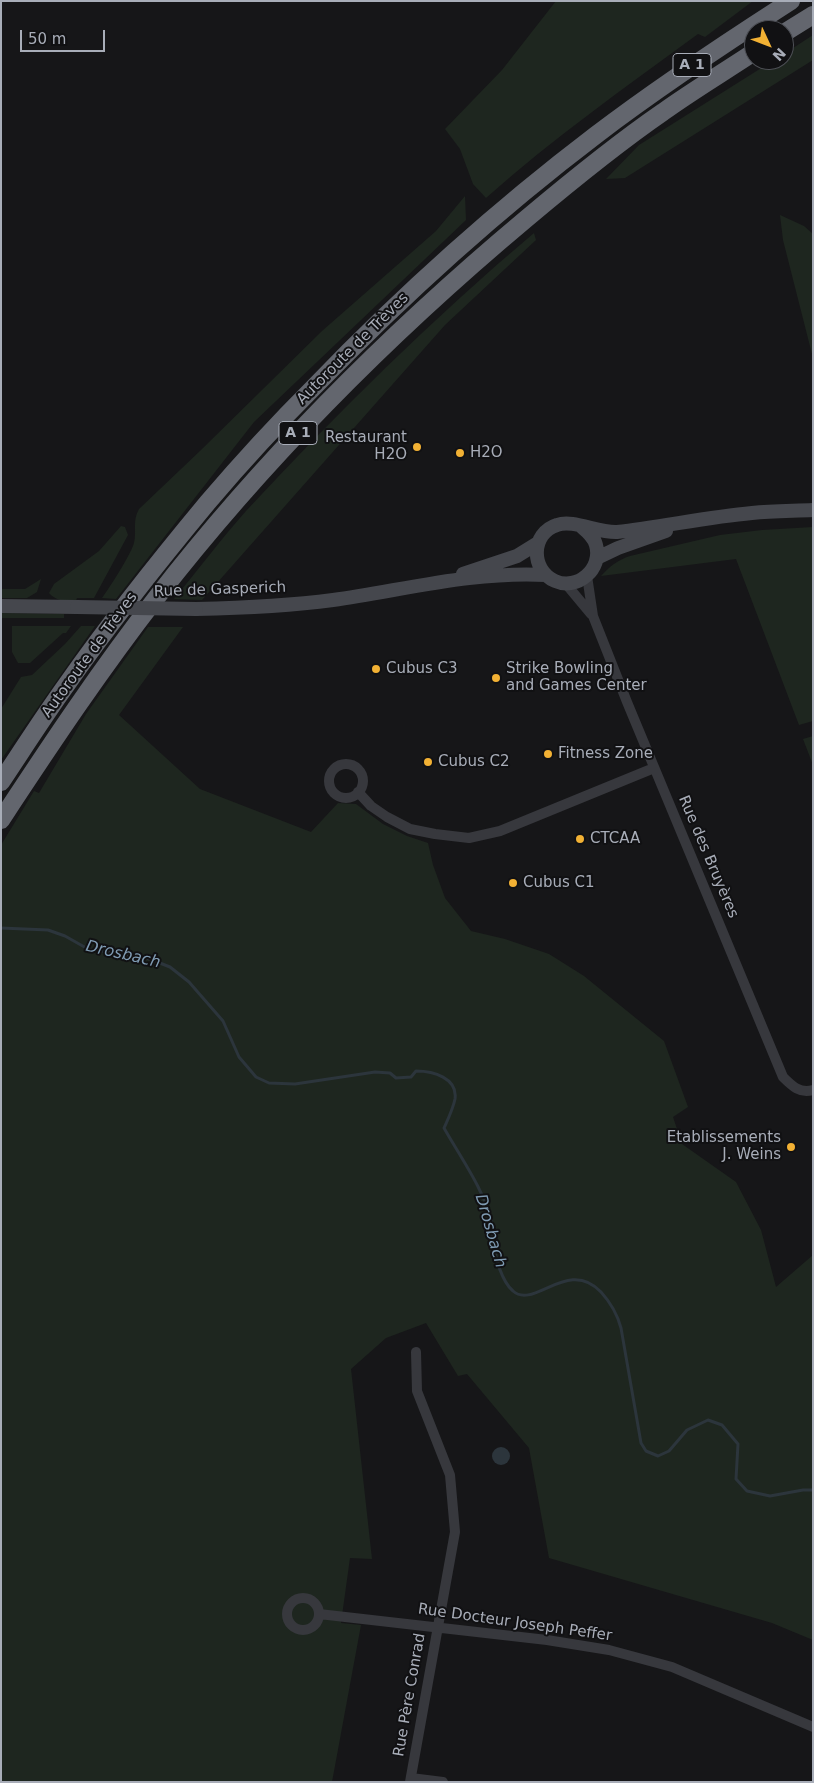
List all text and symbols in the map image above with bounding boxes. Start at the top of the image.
scale bar [22,20,108,52]
north arrow [744,20,794,70]
text: 50 m [28,30,66,48]
text: N [769,45,789,64]
road number: A 1 [673,54,711,76]
street label: Autoroute de Trèves [293,289,413,409]
road number: A 1 [279,422,317,444]
place label: Restaurant H2O [325,429,407,464]
marker: Restaurant H2O [411,441,423,453]
place label: H2O [470,444,503,462]
marker: H2O [454,447,466,459]
street label: Rue de Gasperich [154,579,286,601]
street label: Autoroute de Trèves [38,589,142,721]
place label: Cubus C3 [386,660,458,678]
place label: Strike Bowling and Games Center [506,660,647,695]
marker: Cubus C3 [370,663,382,675]
marker: Strike Bowling and Games Center [490,672,502,684]
place label: Fitness Zone [558,745,653,763]
marker: Fitness Zone [542,748,554,760]
place label: Cubus C2 [438,753,510,771]
marker: Cubus C2 [422,756,434,768]
street label: Rue des Bruyères [674,793,742,921]
place label: CTCAA [590,830,640,848]
marker: CTCAA [574,833,586,845]
place label: Cubus C1 [523,874,595,892]
marker: Cubus C1 [507,877,519,889]
water label: Drosbach [84,937,162,973]
place label: Etablissements J. Weins [667,1129,781,1164]
marker: Etablissements J. Weins [785,1141,797,1153]
water label: Drosbach [470,1192,510,1270]
street label: Rue Docteur Joseph Peffer [417,1600,613,1646]
street label: Rue Père Conrad [390,1632,430,1758]

